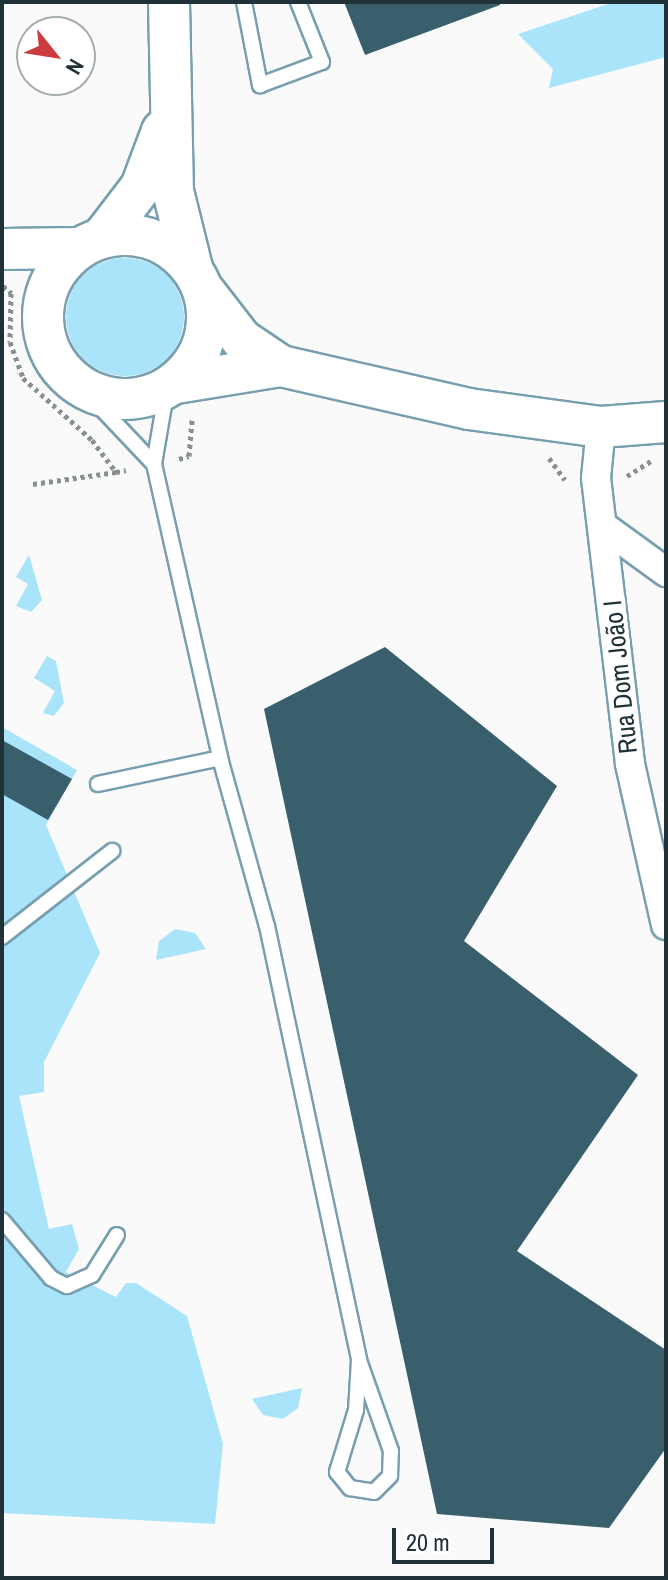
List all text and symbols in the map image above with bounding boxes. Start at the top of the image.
north arrow [16,16,96,96]
text: N [59,54,91,80]
street label: Rua Dom João I [596,599,644,755]
scale bar [396,1512,498,1562]
text: 20 m [406,1526,450,1558]

